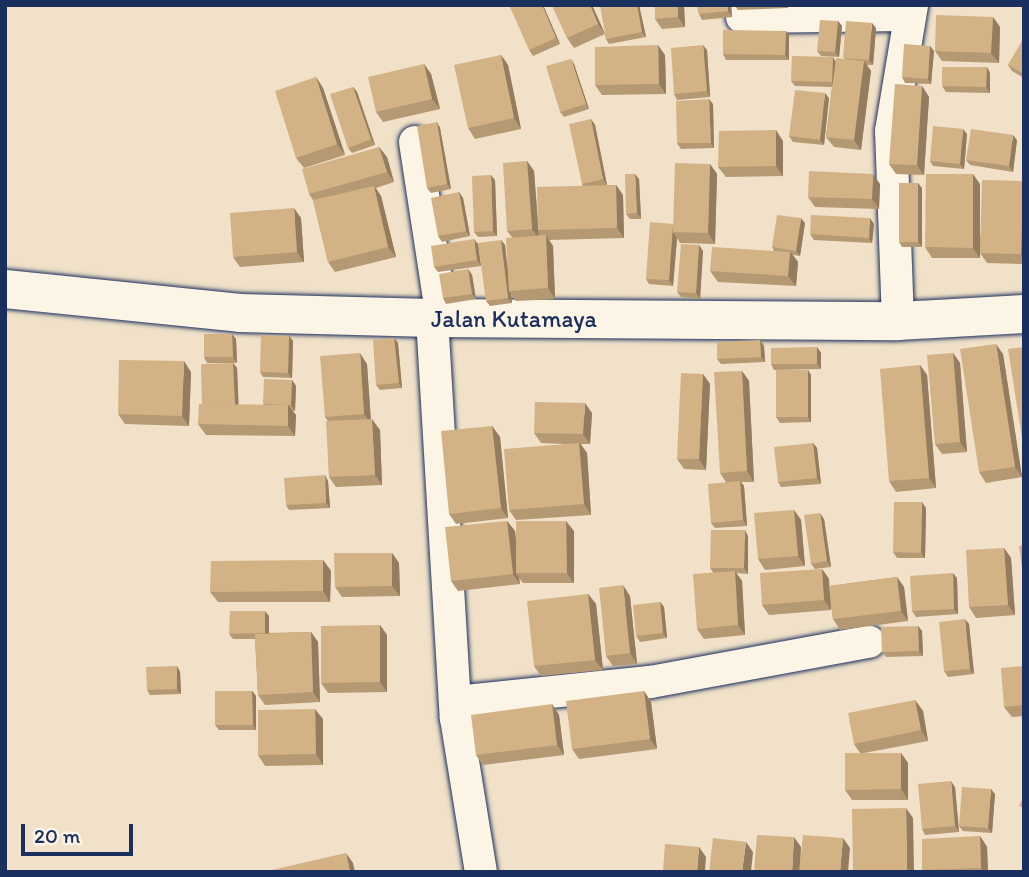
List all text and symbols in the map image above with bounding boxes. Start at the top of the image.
street label: Jalan Kutamaya [431,305,597,333]
scale bar [24,810,136,854]
text: 20 m [34,823,80,848]

